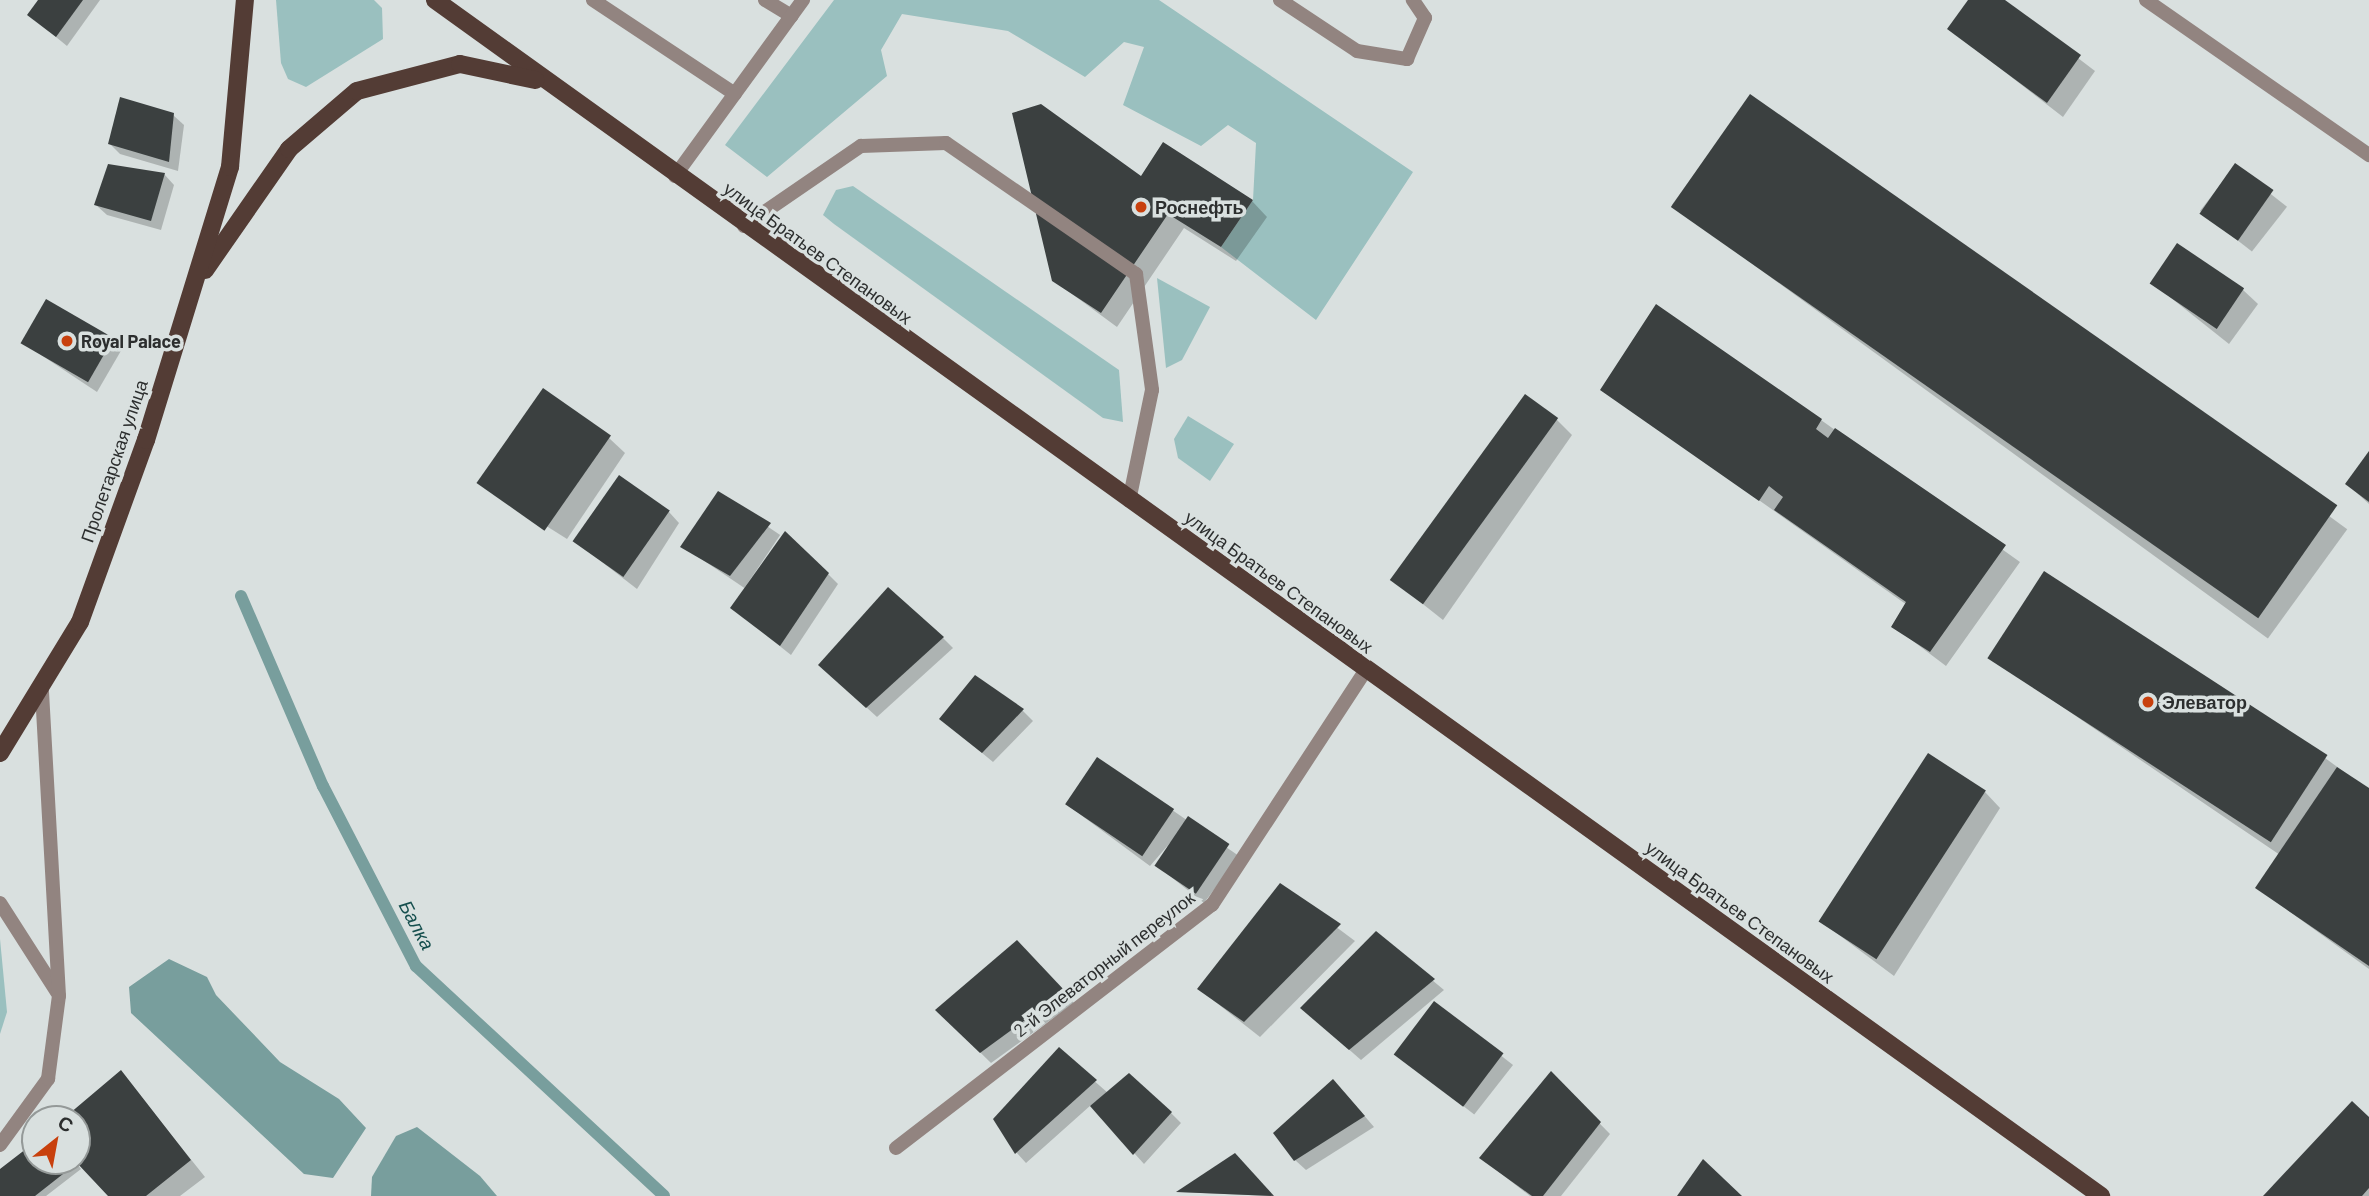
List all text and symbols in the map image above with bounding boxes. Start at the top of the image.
street label: улица Братьев Степановых [720,177,916,329]
place label: Роснефть [1155,196,1244,218]
marker: Роснефть [1133,199,1149,215]
place label: Royal Palace [81,330,181,352]
marker: Royal Palace [59,333,75,349]
street label: Пролетарская улица [76,377,152,545]
street label: улица Братьев Степановых [1181,506,1377,658]
place label: Элеватор [2162,691,2247,713]
marker: Элеватор [2140,694,2156,710]
street label: улица Братьев Степановых [1642,836,1838,988]
street label: 2-й Элеваторный переулок [1009,887,1199,1041]
water label: Балка [394,896,440,954]
north arrow [21,1105,91,1175]
text: С [54,1110,78,1137]

